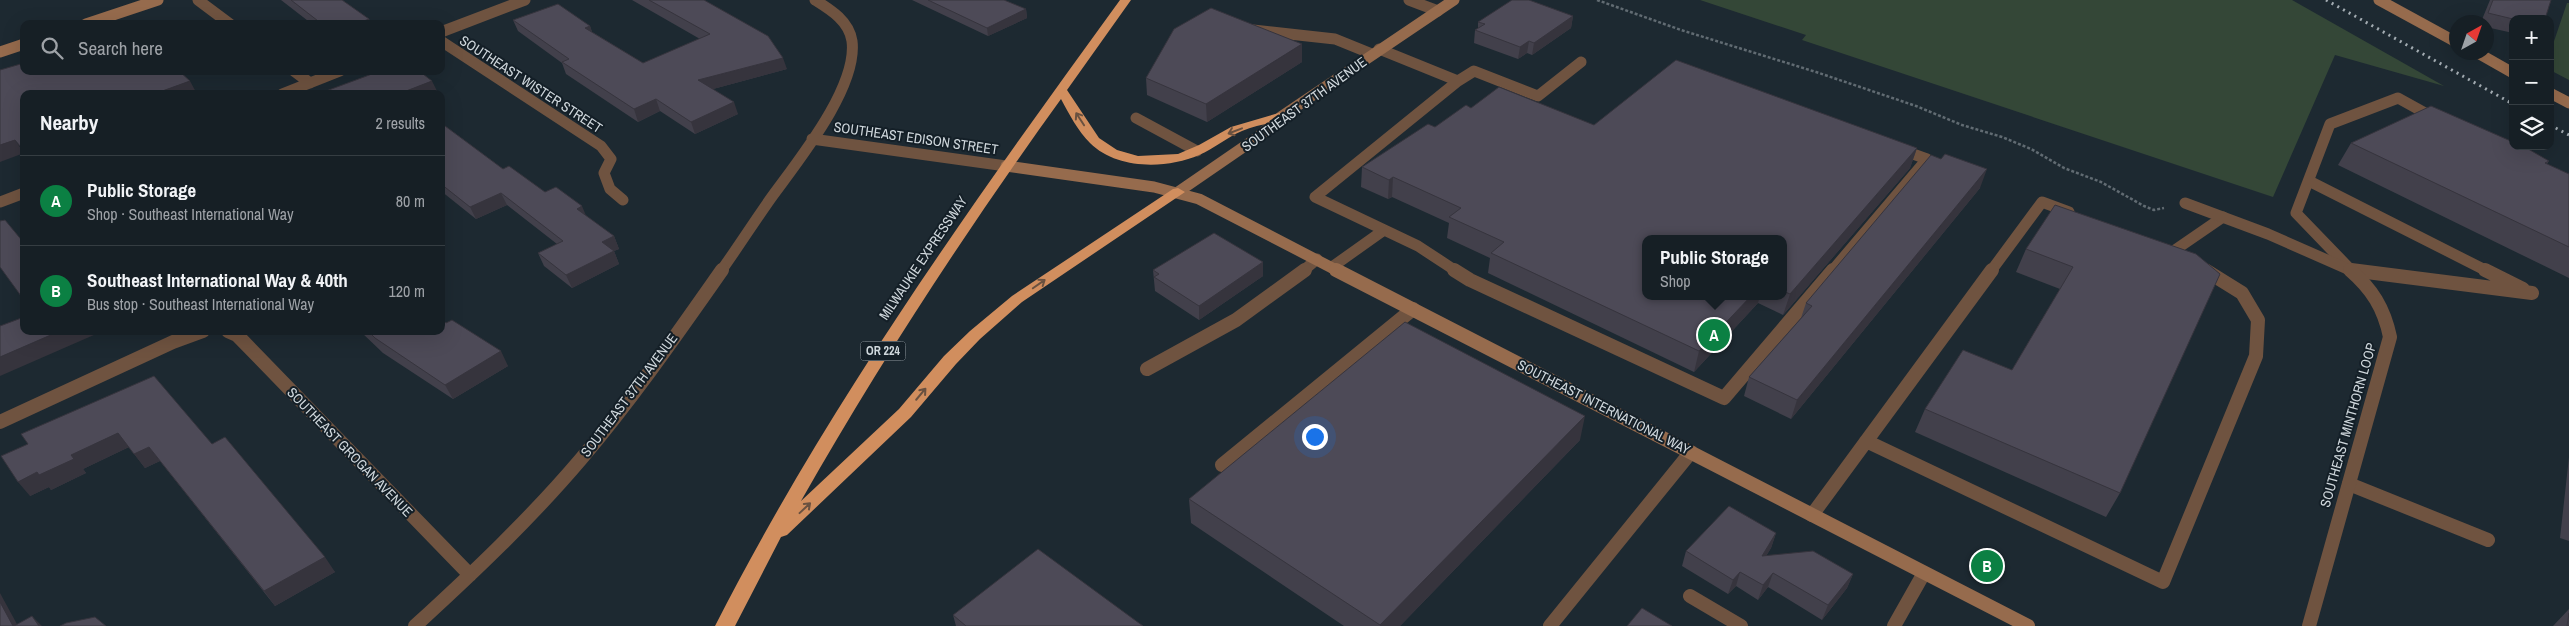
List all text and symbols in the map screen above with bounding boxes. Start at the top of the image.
north arrow [2449,15,2494,60]
map controls [2509,15,2554,150]
button: + [2509,15,2554,60]
search box [20,20,445,75]
street label: SOUTHEAST WISTER STREET [456,31,606,137]
icon: search [38,34,66,62]
text: Search here [78,35,163,61]
street label: SOUTHEAST 37TH AVENUE [1238,53,1370,155]
button: − [2509,60,2554,105]
button: layers [2509,105,2554,150]
text: Nearby [40,108,98,137]
text: 2 results [375,112,425,134]
one-way arrow [1075,113,1085,127]
street label: SOUTHEAST EDISON STREET [833,118,999,158]
one-way arrow [1228,126,1243,136]
text: Public Storage [87,177,196,203]
text: A [51,190,61,212]
text: 80 m [396,190,425,212]
street label: MILWAUKIE EXPRESSWAY [875,192,971,323]
text: Shop · Southeast International Way [87,203,294,225]
popup [1642,235,1787,300]
text: Public Storage [1660,244,1769,270]
text: Southeast International Way & 40th [87,267,348,293]
text: Shop [1660,270,1691,292]
one-way arrow [1032,279,1046,289]
text: B [51,280,61,302]
text: 120 m [389,280,425,302]
text: Bus stop · Southeast International Way [87,293,314,315]
pin: A [1698,316,1730,354]
street label: SOUTHEAST 37TH AVENUE [577,330,681,460]
street label: SOUTHEAST MINTHORN LOOP [2316,340,2380,509]
road number: OR 224 [860,342,906,361]
street label: SOUTHEAST INTERNATIONAL WAY [1514,355,1694,459]
street label: SOUTHEAST GROGAN AVENUE [283,383,417,521]
one-way arrow [915,388,927,401]
your location [1302,424,1328,450]
one-way arrow [799,502,811,514]
pin: B [1971,547,2003,585]

